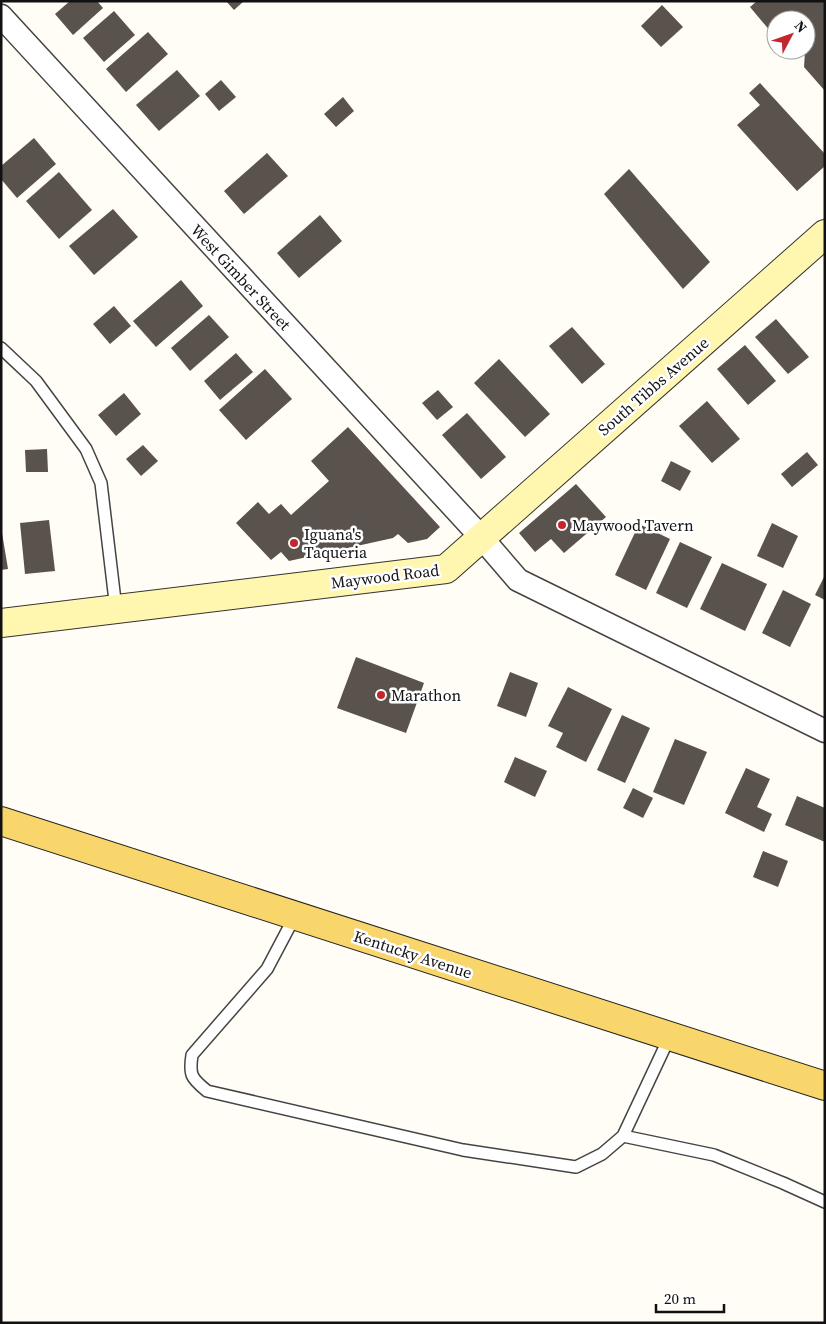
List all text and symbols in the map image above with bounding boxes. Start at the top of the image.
north arrow [766,10,816,60]
text: N [790,16,812,37]
street label: West Gimber Street [186,219,297,335]
street label: South Tibbs Avenue [593,332,713,440]
place label: Maywood Tavern [572,514,694,536]
marker: Maywood Tavern [556,519,568,531]
place label: Iguana's Taqueria [304,523,368,563]
marker: Iguana's Taqueria [288,537,300,549]
street label: Maywood Road [330,558,440,594]
place label: Marathon [391,684,462,706]
marker: Marathon [375,689,387,701]
street label: Kentucky Avenue [351,924,475,984]
scale bar [656,1282,724,1314]
text: 20 m [664,1288,696,1309]

